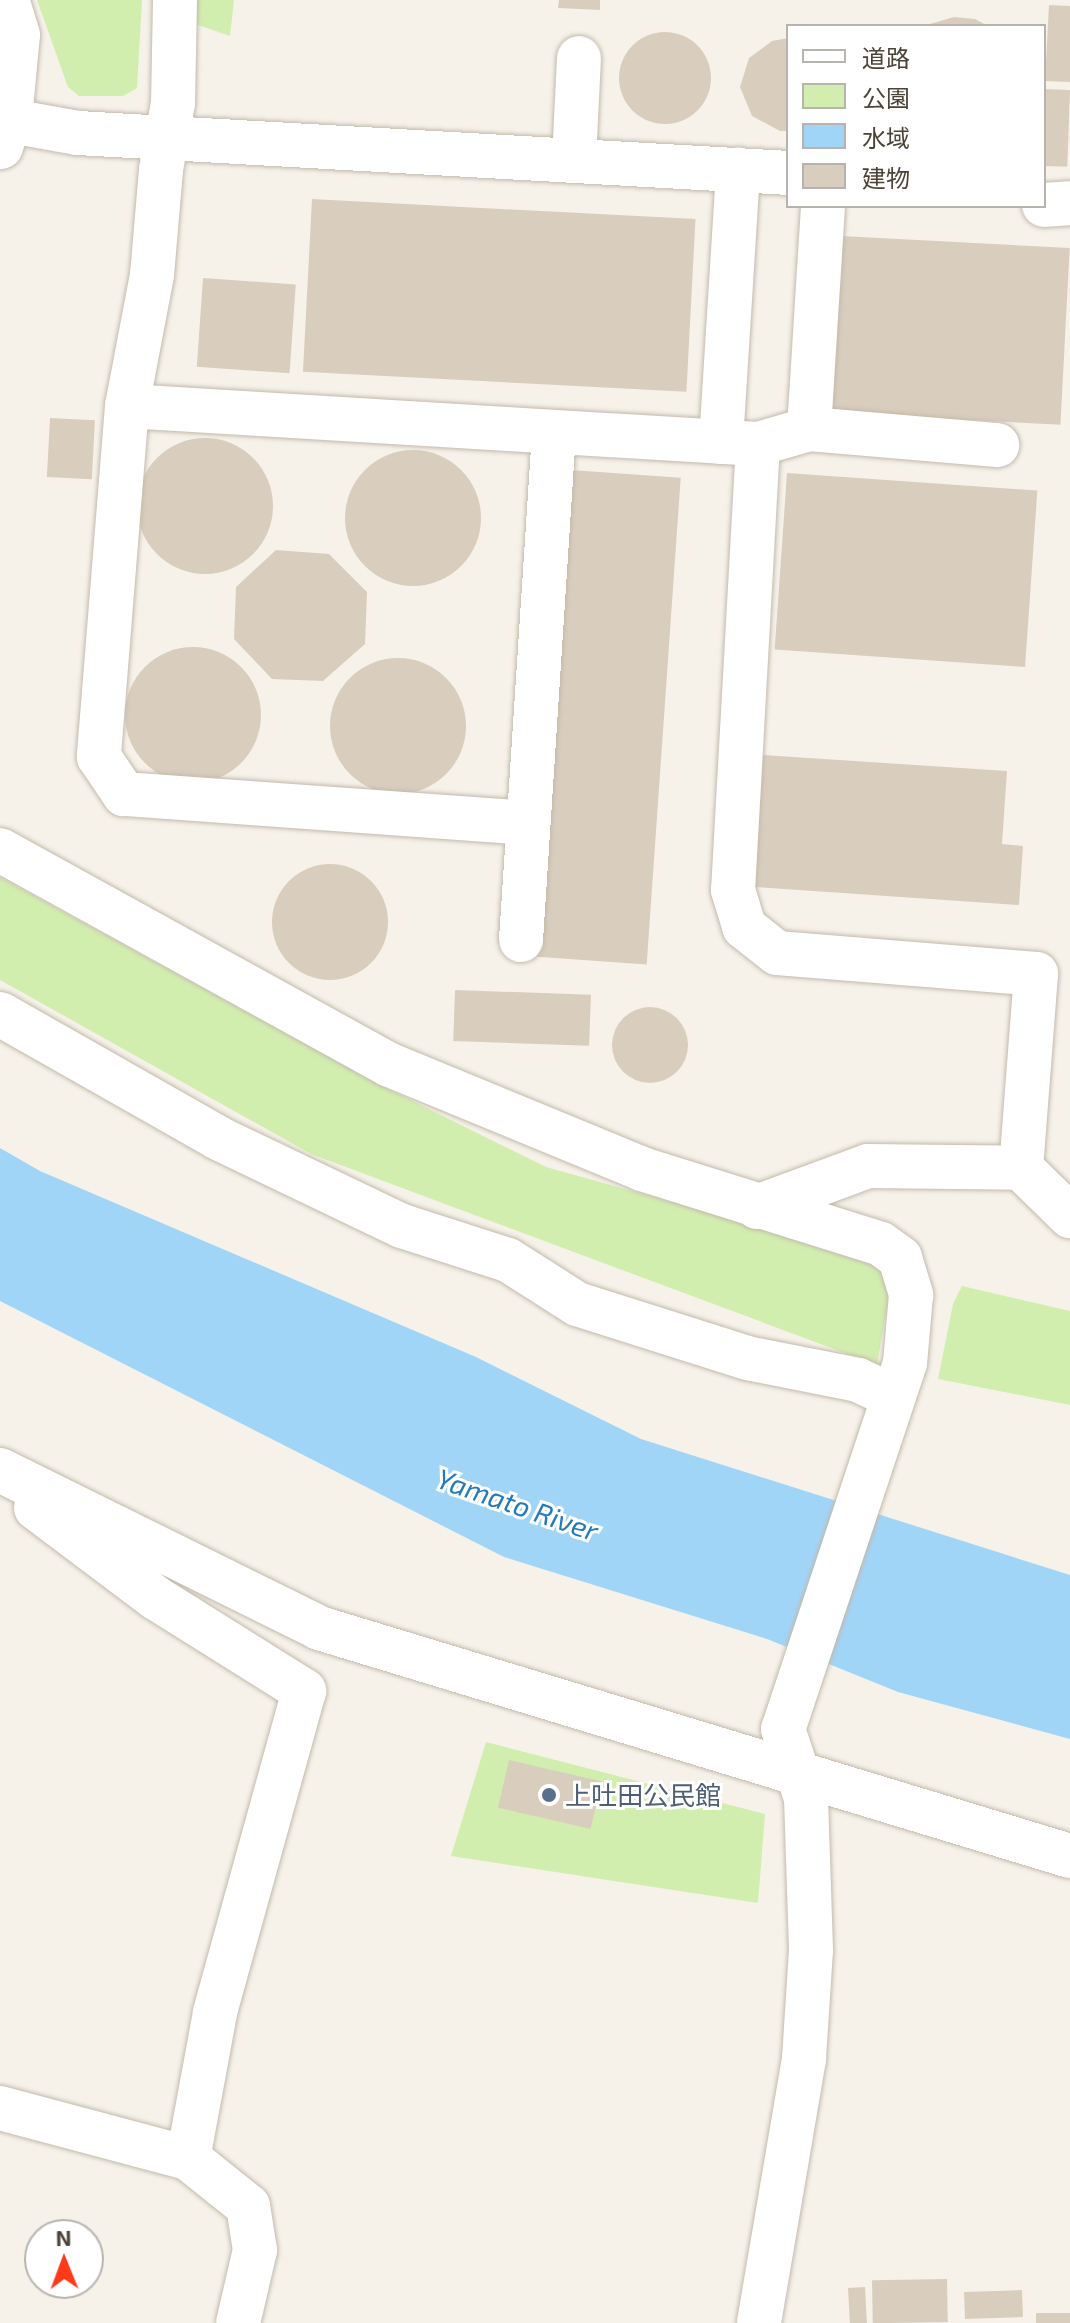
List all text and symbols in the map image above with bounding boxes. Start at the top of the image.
legend [786,24,1046,208]
text: 道路 [862,43,910,72]
text: 公園 [862,83,910,112]
text: 水域 [862,123,910,152]
text: 建物 [862,163,910,192]
water label: Yamato River [433,1461,603,1547]
place label: 上吐田公民館 [565,1779,721,1811]
marker: 上吐田公民館 [540,1786,558,1804]
north arrow [24,2219,104,2299]
text: N [55,2224,72,2250]

